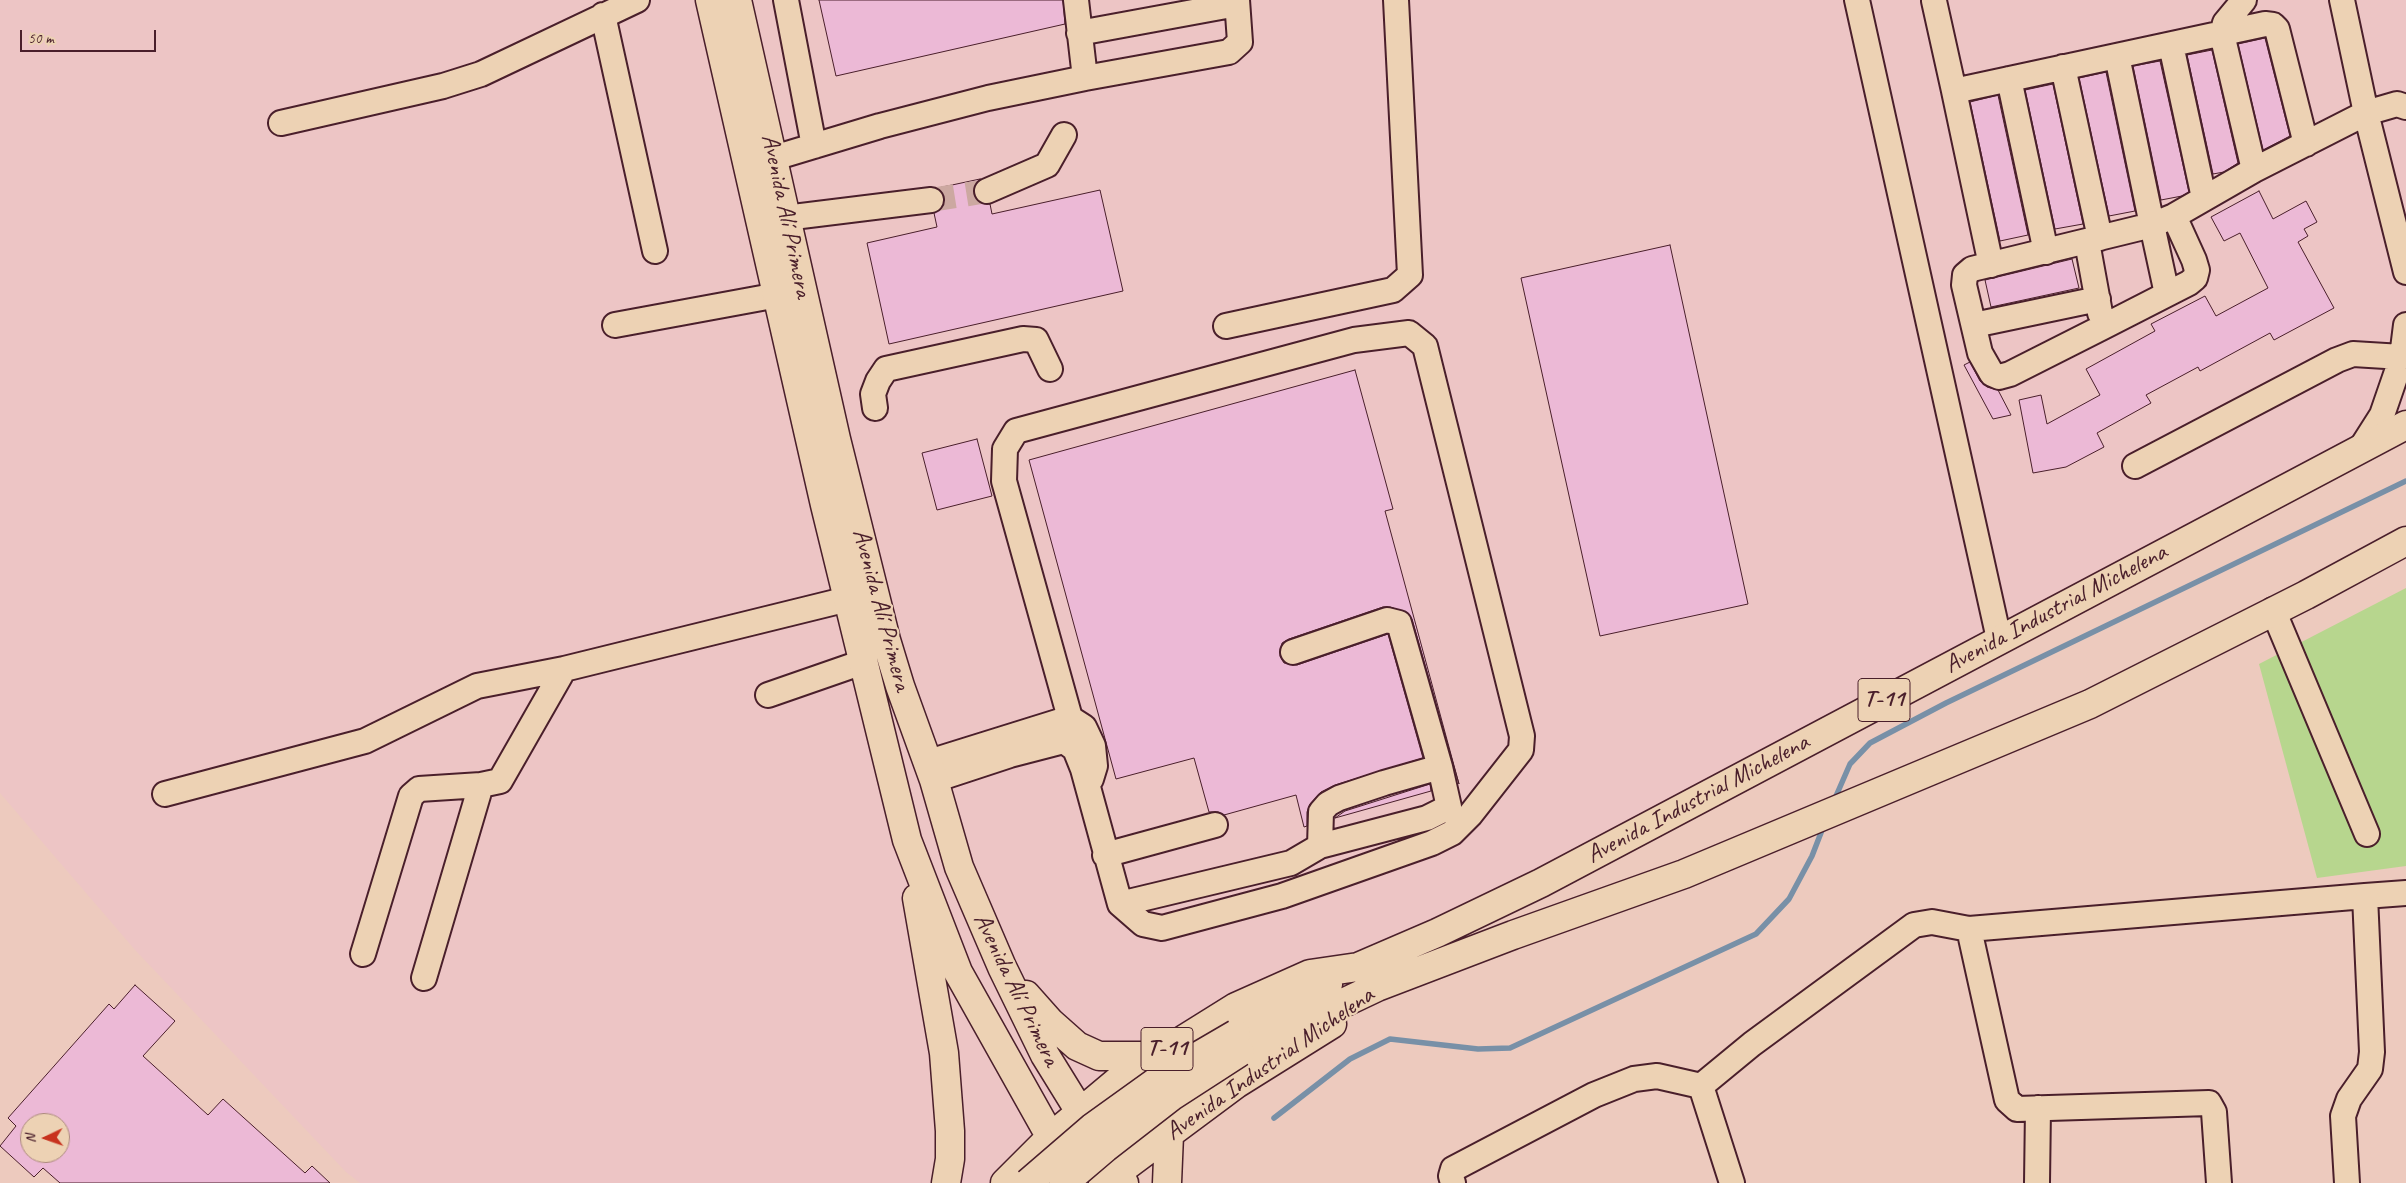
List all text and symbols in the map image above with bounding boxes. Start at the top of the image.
scale bar [22,20,159,52]
text: 50 m [28,29,54,48]
street label: Avenida Alí Primera [754,131,818,301]
street label: Avenida Alí Primera [845,526,917,694]
street label: Avenida Industrial Michelena [1940,538,2172,680]
road number: T-11 [1858,678,1910,722]
street label: Avenida Industrial Michelena [1582,728,1814,870]
street label: Avenida Alí Primera [966,909,1066,1071]
street label: Avenida Industrial Michelena [1160,981,1380,1147]
road number: T-11 [1141,1028,1193,1070]
north arrow [20,1113,70,1163]
text: N [22,1134,39,1144]

